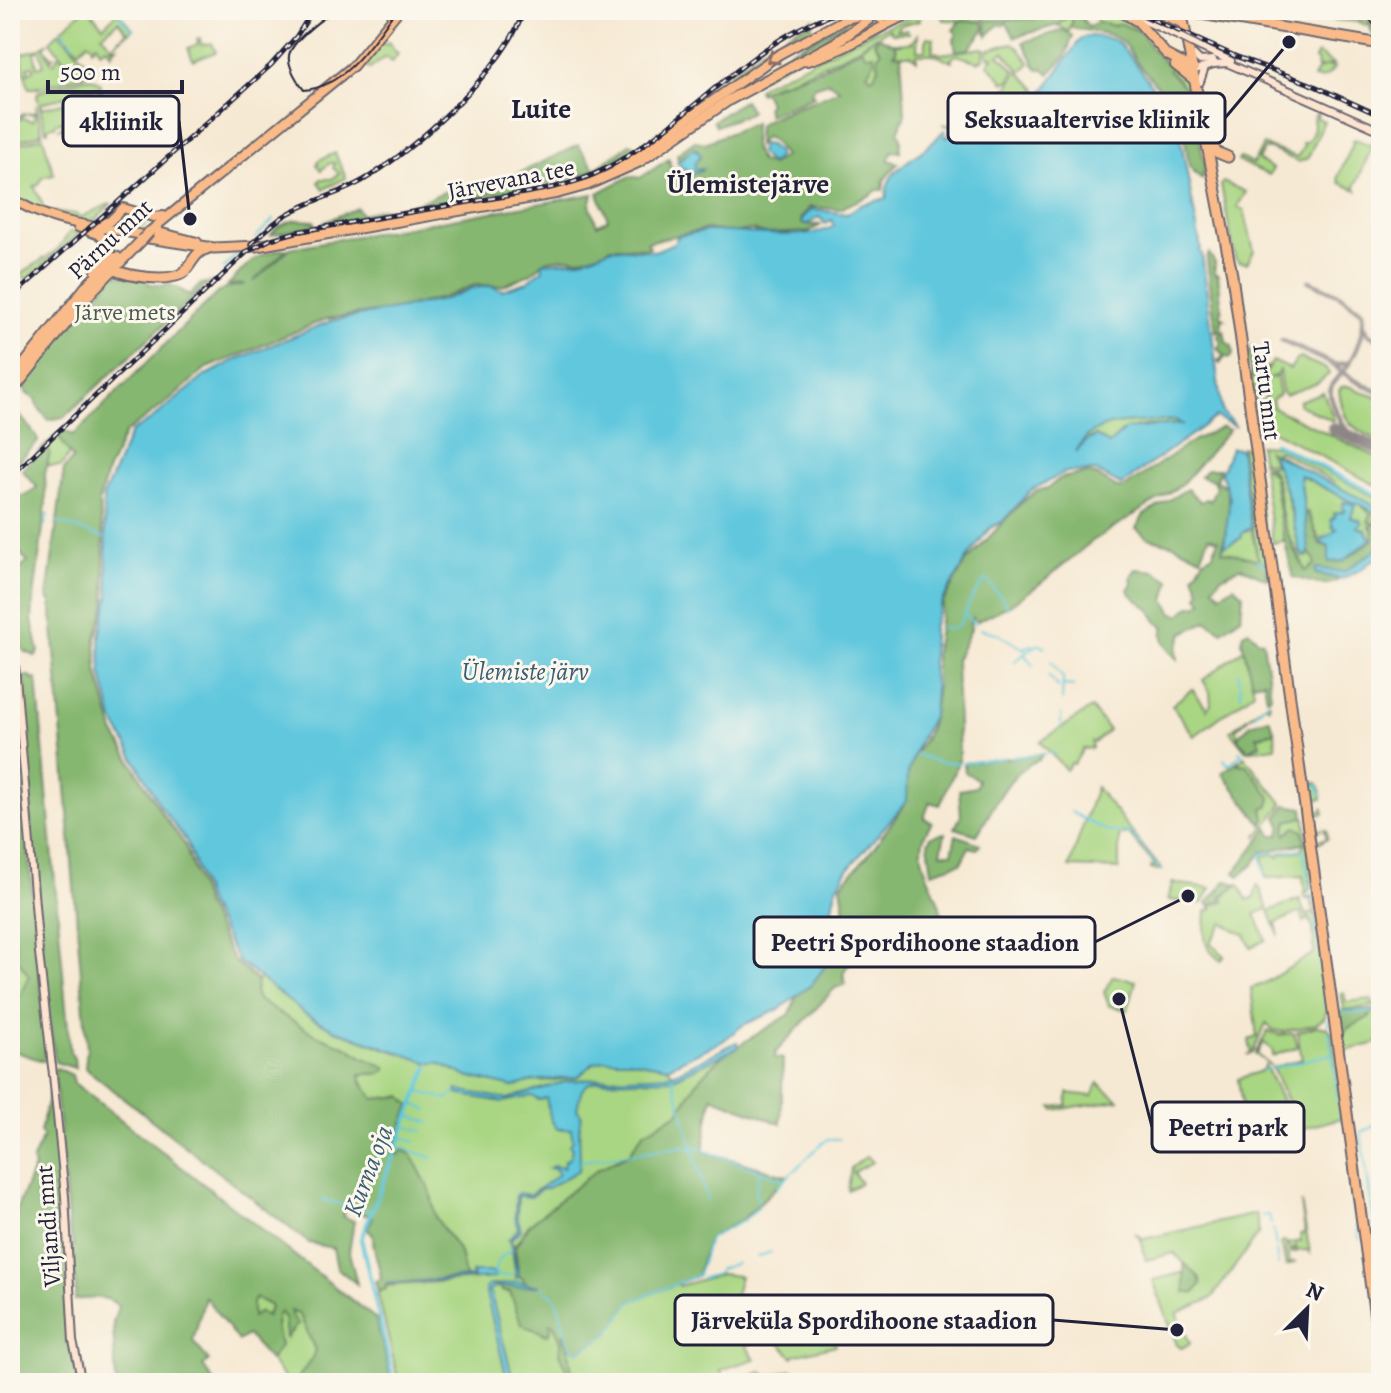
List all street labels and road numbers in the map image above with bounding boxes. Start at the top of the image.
street label: Järvevana tee [445,151,577,207]
street label: Pärnu mnt [61,191,159,287]
street label: Tartu mnt [1245,340,1289,442]
street label: Viljandi mnt [28,1164,68,1289]

